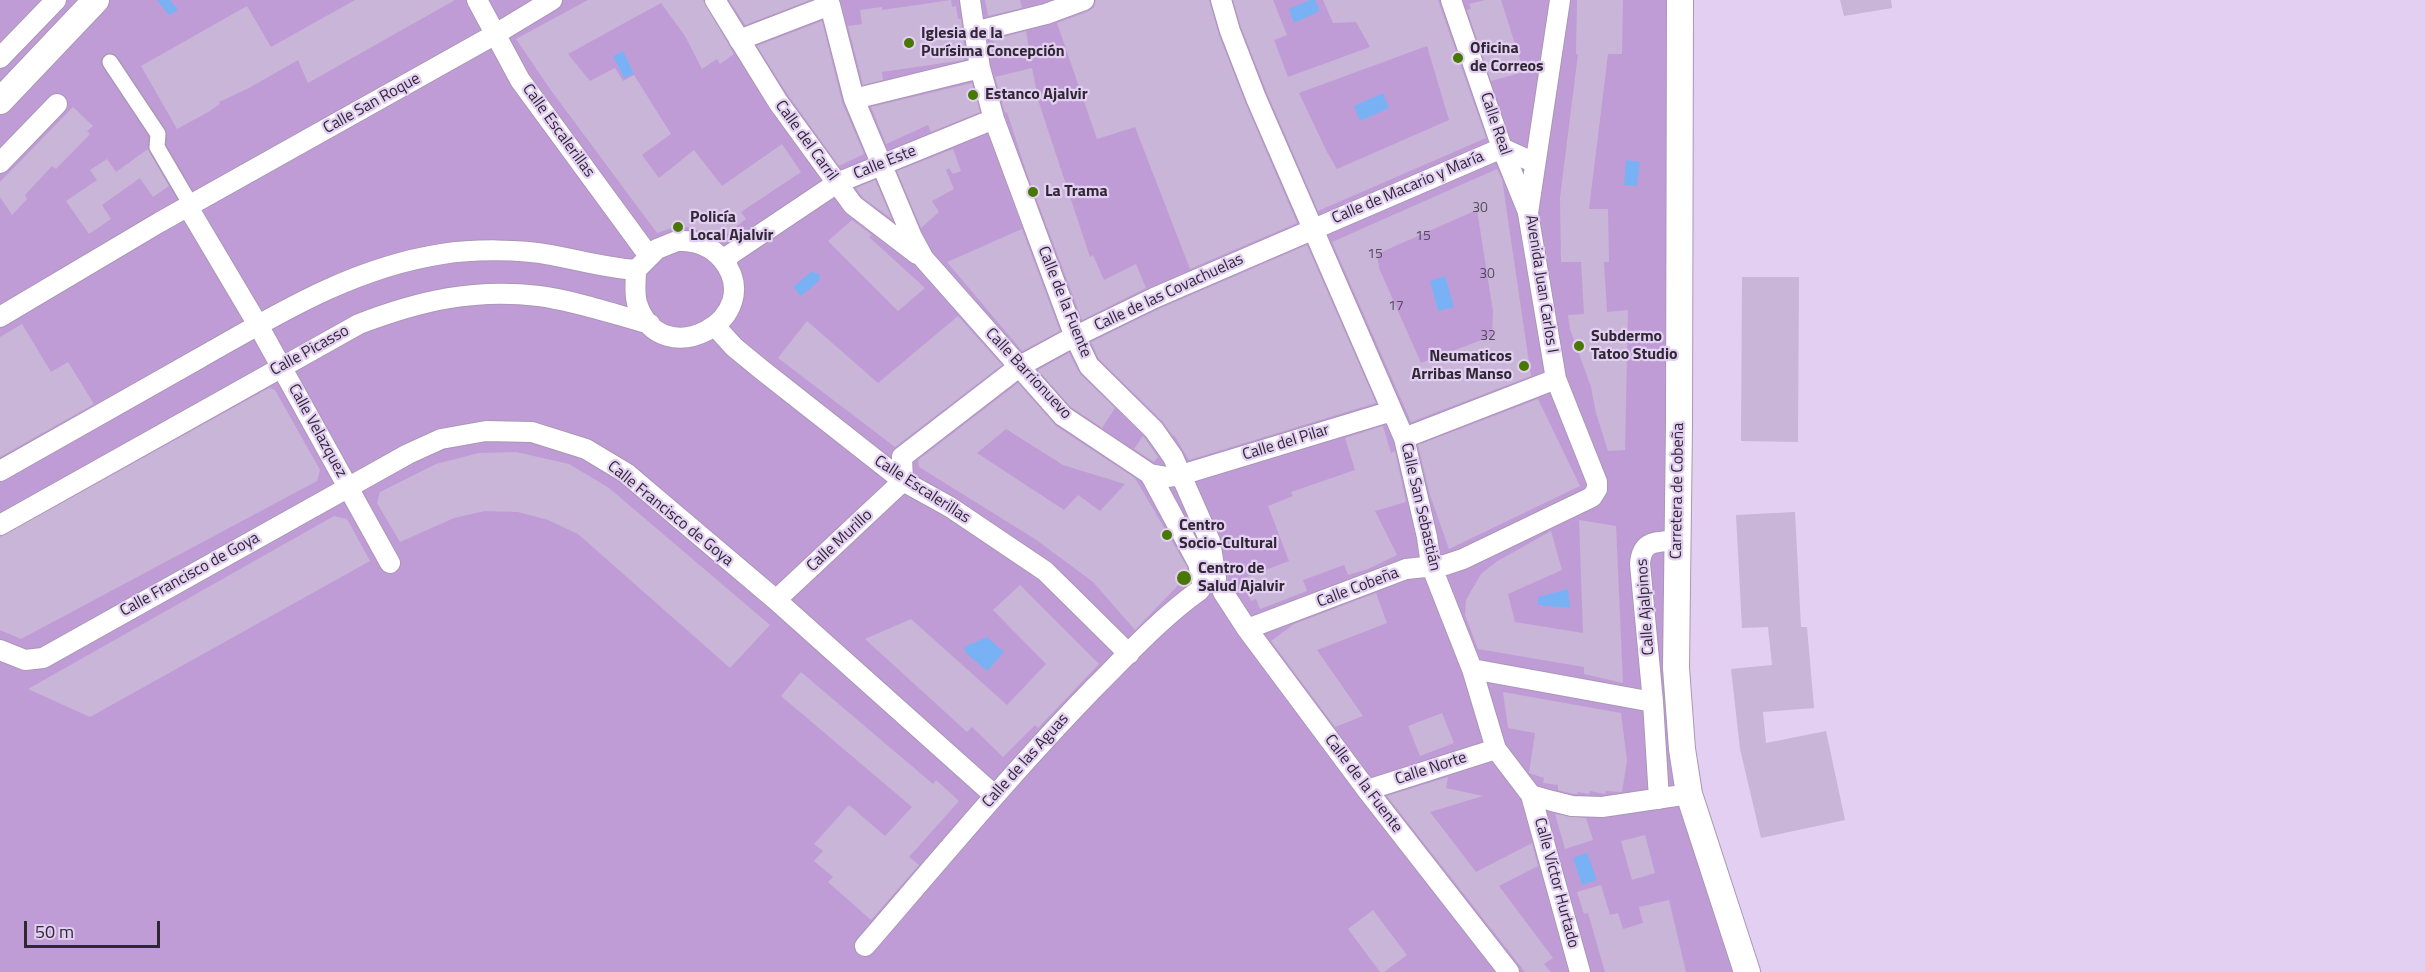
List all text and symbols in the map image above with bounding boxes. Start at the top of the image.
place label: Iglesia de la Purísima Concepción [921,24,1065,62]
marker: Iglesia de la Purísima Concepción [902,36,916,50]
place label: Oficina de Correos [1470,39,1544,77]
marker: Oficina de Correos [1451,51,1465,65]
street label: Calle San Roque [320,70,424,138]
street label: Calle Escalerillas [518,81,598,181]
place label: Estanco Ajalvir [985,85,1088,105]
marker: Estanco Ajalvir [966,88,980,102]
street label: Calle Real [1475,90,1515,158]
street label: Calle del Carril [770,97,842,185]
street label: Calle Este [851,142,919,184]
street label: Calle de Macario y María [1329,147,1487,229]
place label: La Trama [1045,182,1108,202]
marker: La Trama [1026,185,1040,199]
house number: 30 [1472,201,1488,217]
place label: Policía Local Ajalvir [690,208,774,246]
street label: Avenida Juan Carlos I [1521,214,1561,354]
marker: Policía Local Ajalvir [671,220,685,234]
house number: 15 [1415,229,1431,245]
street label: Calle de la Fuente [1033,244,1095,360]
house number: 15 [1367,247,1383,263]
street label: Calle de las Covachuelas [1091,250,1247,336]
house number: 30 [1479,267,1495,283]
house number: 17 [1388,299,1404,315]
street label: Calle Picasso [267,322,353,380]
street label: Calle Barrionuevo [981,324,1075,424]
place label: Subdermo Tatoo Studio [1591,327,1678,365]
house number: 32 [1480,329,1496,345]
marker: Subdermo Tatoo Studio [1572,339,1586,353]
place label: Neumaticos Arribas Manso [1412,347,1512,385]
marker: Neumaticos Arribas Manso [1517,359,1531,373]
street label: Calle Velazquez [283,381,351,481]
street label: Calle del Pilar [1240,421,1332,465]
street label: Carretera de Cobeña [1667,423,1689,559]
street label: Calle San Sebastián [1396,441,1444,573]
street label: Calle Escalerillas [870,452,974,528]
street label: Calle Francisco de Goya [603,457,737,571]
street label: Calle Murillo [803,506,877,576]
place label: Centro Socio-Cultural [1179,516,1277,554]
marker: Centro Socio-Cultural [1160,528,1174,542]
street label: Calle Francisco de Goya [117,529,263,621]
street label: Calle Ajalpinos [1633,558,1659,656]
place label: Centro de Salud Ajalvir [1198,559,1285,597]
street label: Calle Cobeña [1315,564,1401,612]
marker: Centro de Salud Ajalvir [1175,569,1193,587]
street label: Calle de las Aguas [979,710,1073,812]
street label: Calle de la Fuente [1320,731,1406,837]
street label: Calle Norte [1393,748,1469,790]
street label: Calle Víctor Hurtado [1529,816,1583,950]
scale bar [27,909,164,947]
text: 50 m [35,918,74,945]

